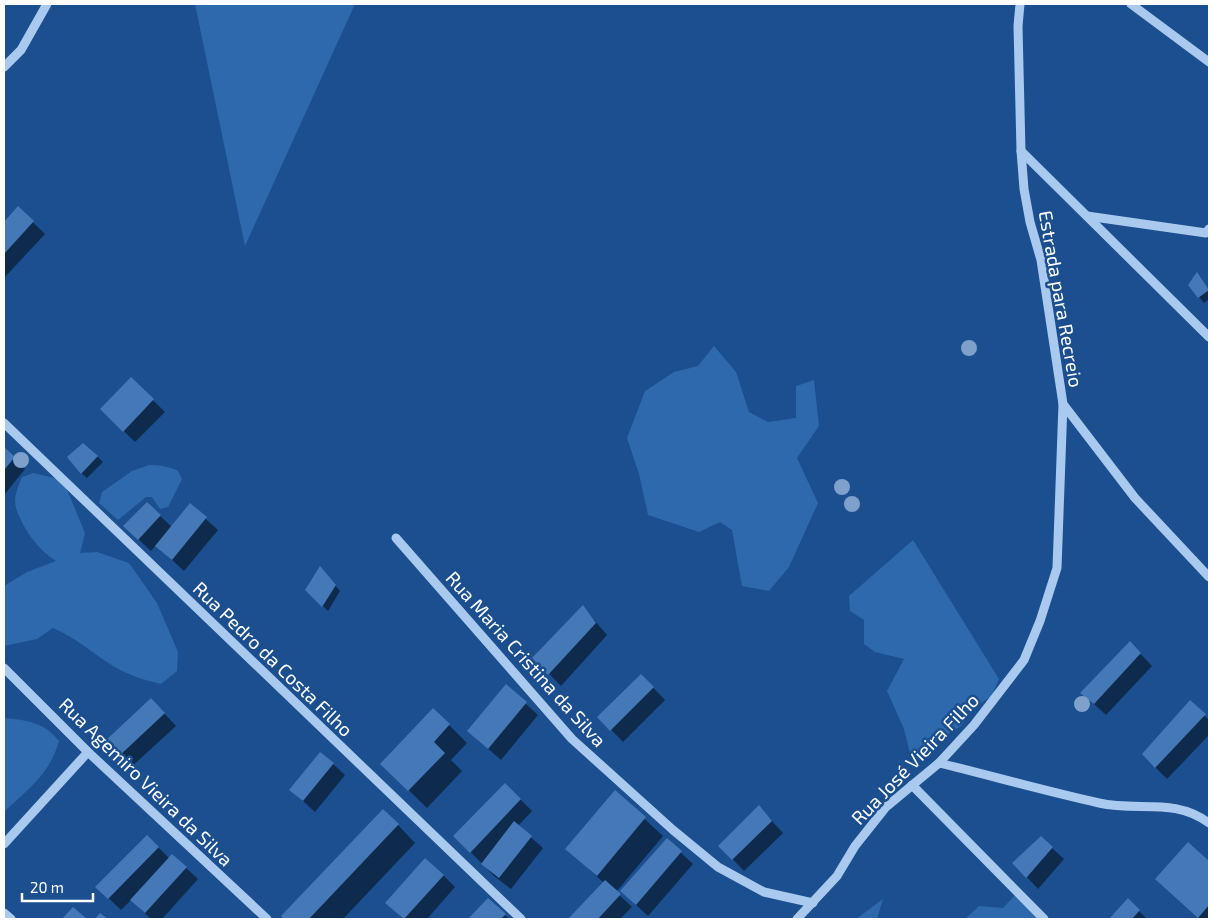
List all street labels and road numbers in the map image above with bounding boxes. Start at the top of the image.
street label: Estrada para Recreio [1035,209,1088,389]
street label: Rua Maria Cristina da Silva [441,566,611,751]
street label: Rua Pedro da Costa Filho [189,576,358,741]
street label: Rua José Vieira Filho [846,688,983,829]
street label: Rua Agemiro Vieira da Silva [55,693,238,871]

